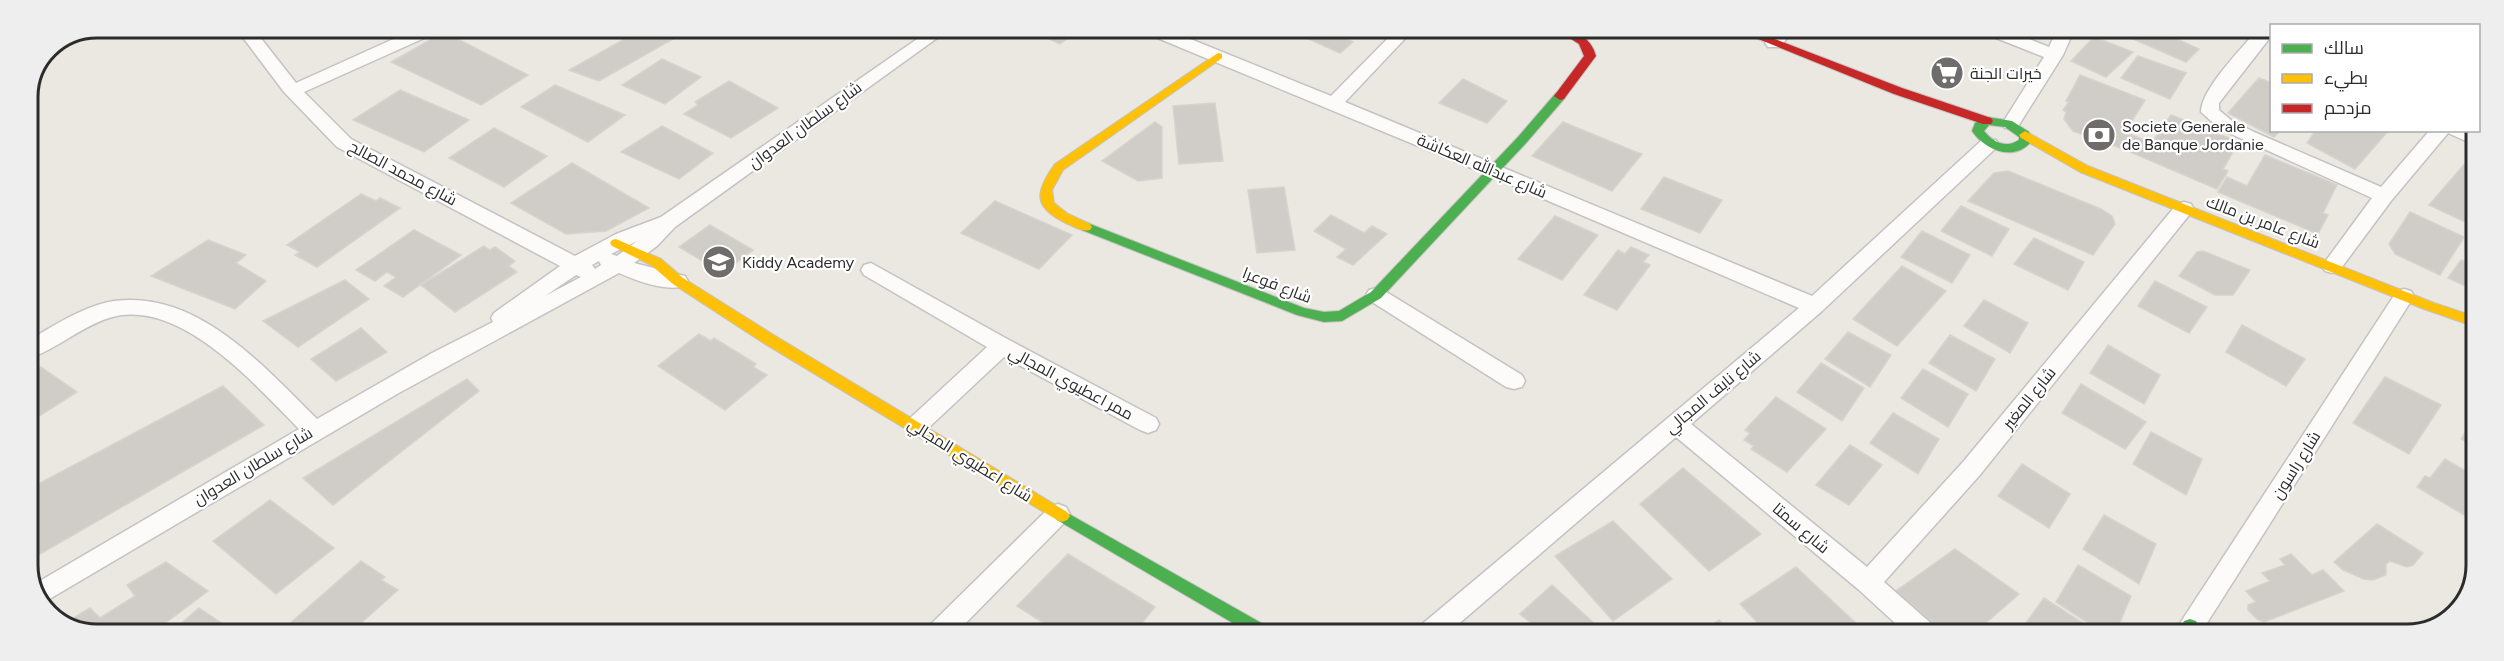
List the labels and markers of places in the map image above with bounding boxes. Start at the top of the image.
supermarket icon: خيرات الجنة [1929,55,1965,91]
place label: خيرات الجنة [1970,64,2042,83]
bank icon: Societe Generale de Banque Jordanie [2081,117,2117,153]
place label: Societe Generale de Banque Jordanie [2122,117,2264,154]
school or university icon: Kiddy Academy [701,244,737,280]
place label: Kiddy Academy [742,253,855,272]

